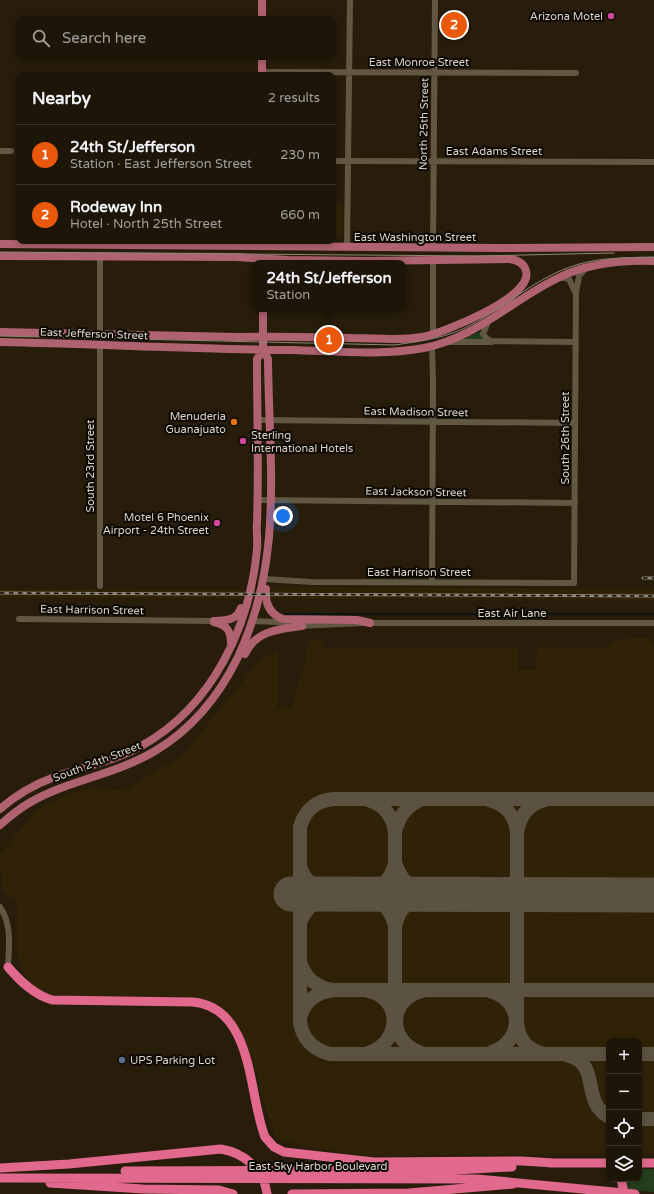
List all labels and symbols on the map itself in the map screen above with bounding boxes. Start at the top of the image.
pin: 2 [441,10,467,40]
place label: Arizona Motel [530,10,603,23]
marker: Arizona Motel [606,11,616,21]
street label: East Monroe Street [369,56,469,69]
street label: North 25th Street [417,78,431,170]
street label: East Adams Street [446,145,542,158]
street label: East Washington Street [354,231,476,244]
pin: 1 [316,325,342,355]
street label: East Jefferson Street [40,326,148,342]
street label: South 26th Street [559,392,572,484]
street label: East Madison Street [363,405,469,419]
place label: Menuderia Guanajuato [166,410,226,436]
marker: Menuderia Guanajuato [229,417,239,427]
street label: South 23rd Street [84,419,97,513]
place label: Sterling International Hotels [251,429,353,455]
marker: Sterling International Hotels [238,436,248,446]
street label: East Jackson Street [365,485,467,499]
your location [273,506,293,526]
place label: Motel 6 Phoenix Airport - 24th Street [103,511,209,537]
marker: Motel 6 Phoenix Airport - 24th Street [212,518,222,528]
street label: East Harrison Street [367,566,471,579]
street label: East Harrison Street [40,603,144,617]
street label: East Air Lane [478,607,546,620]
street label: South 24th Street [51,739,143,785]
place label: UPS Parking Lot [130,1054,215,1067]
marker: UPS Parking Lot [117,1055,127,1065]
street label: East Sky Harbor Boulevard [248,1160,388,1173]

